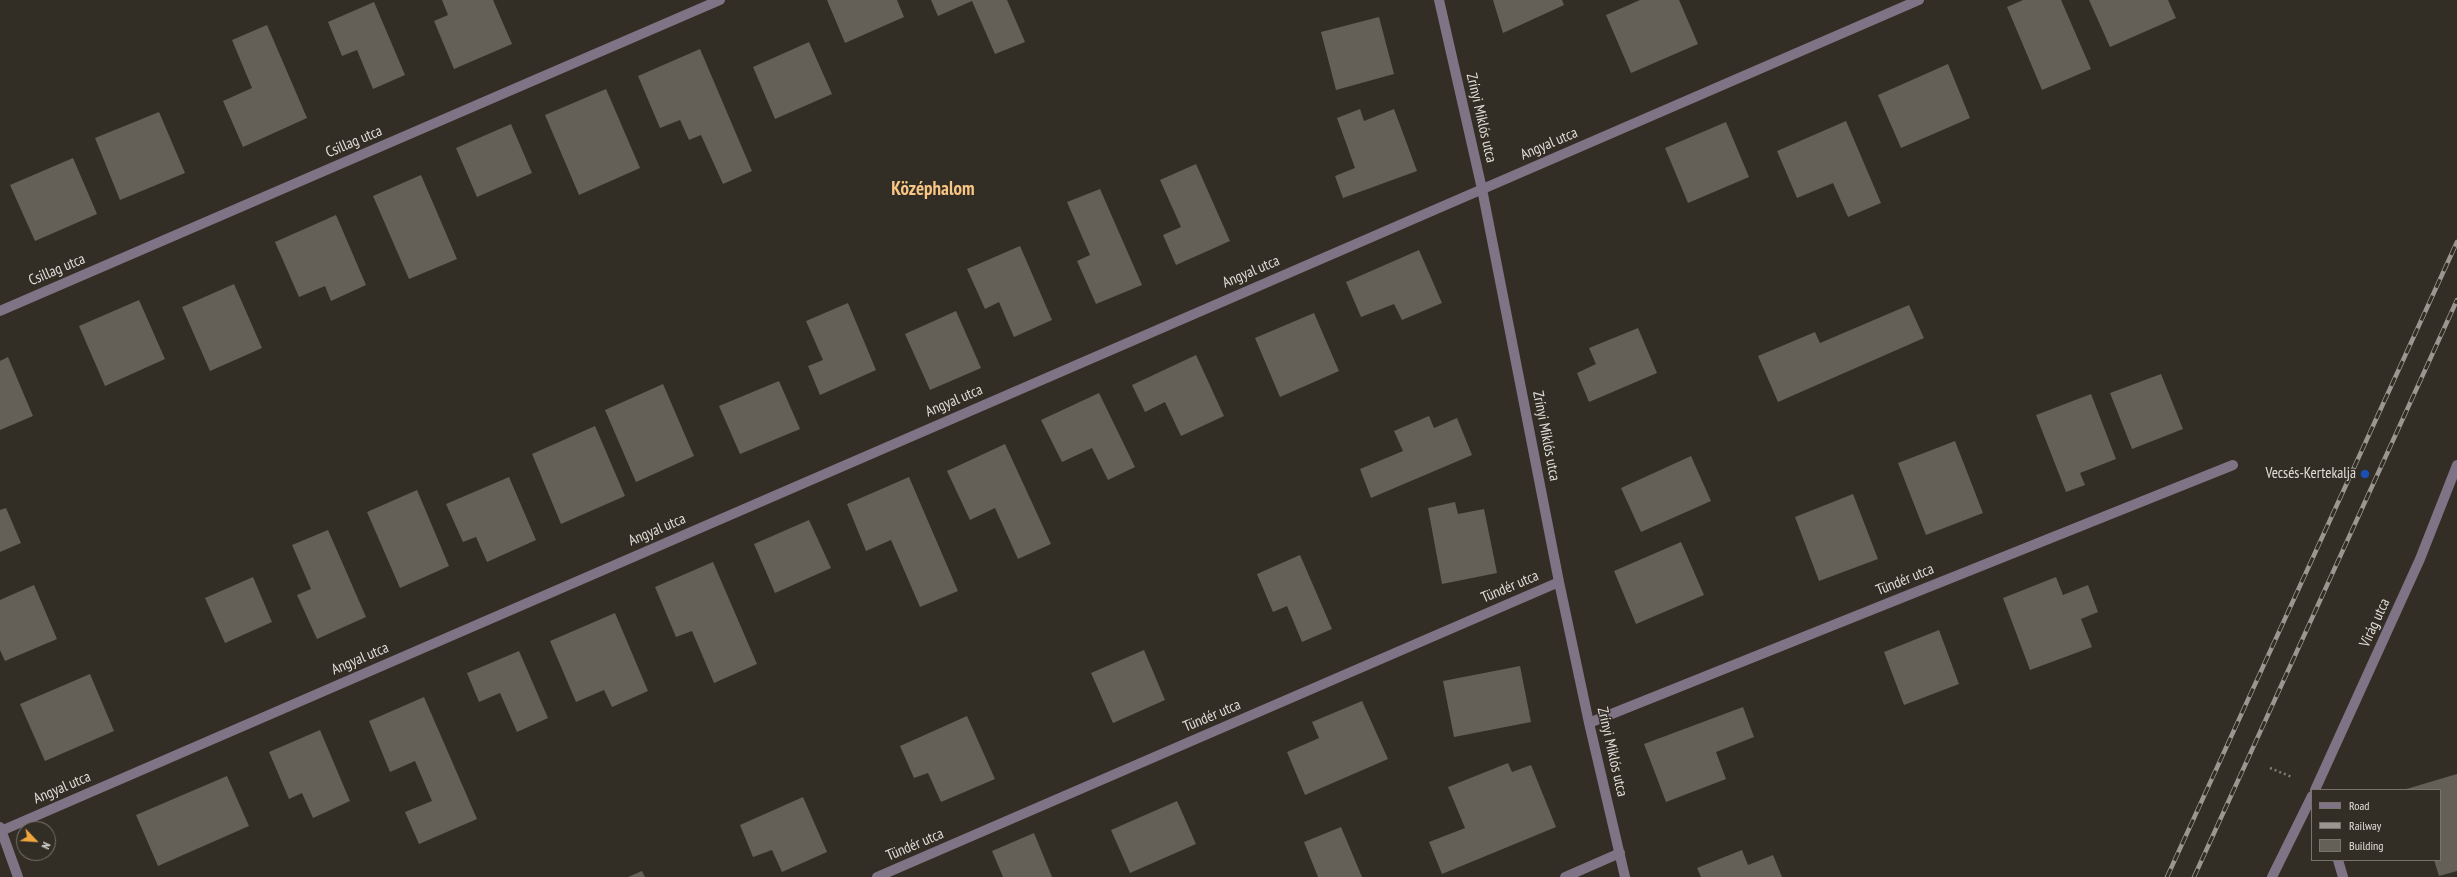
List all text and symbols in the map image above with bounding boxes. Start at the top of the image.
street label: Zrínyi Miklós utca [1462,72,1500,164]
street label: Csillag utca [323,122,385,162]
street label: Angyal utca [1518,124,1580,164]
district label: Középhalom [891,179,975,201]
street label: Csillag utca [26,250,88,290]
street label: Angyal utca [1220,252,1282,292]
street label: Angyal utca [923,381,985,421]
street label: Zrínyi Miklós utca [1528,390,1564,482]
place label: Vecsés-Kertekalja [2265,465,2356,483]
marker: Vecsés-Kertekalja [2359,468,2371,480]
street label: Angyal utca [626,510,688,550]
street label: Tündér utca [1873,560,1937,600]
street label: Tündér utca [1479,567,1541,607]
street label: Virág utca [2356,596,2394,650]
street label: Angyal utca [329,639,391,679]
street label: Tündér utca [1181,696,1243,736]
street label: Zrínyi Miklós utca [1593,706,1631,798]
street label: Angyal utca [31,768,93,808]
legend [2311,789,2441,861]
text: Road [2349,798,2369,813]
text: Railway [2349,818,2381,833]
north arrow [16,821,56,861]
street label: Tündér utca [884,825,946,865]
text: Building [2349,838,2384,853]
text: N [38,840,54,851]

